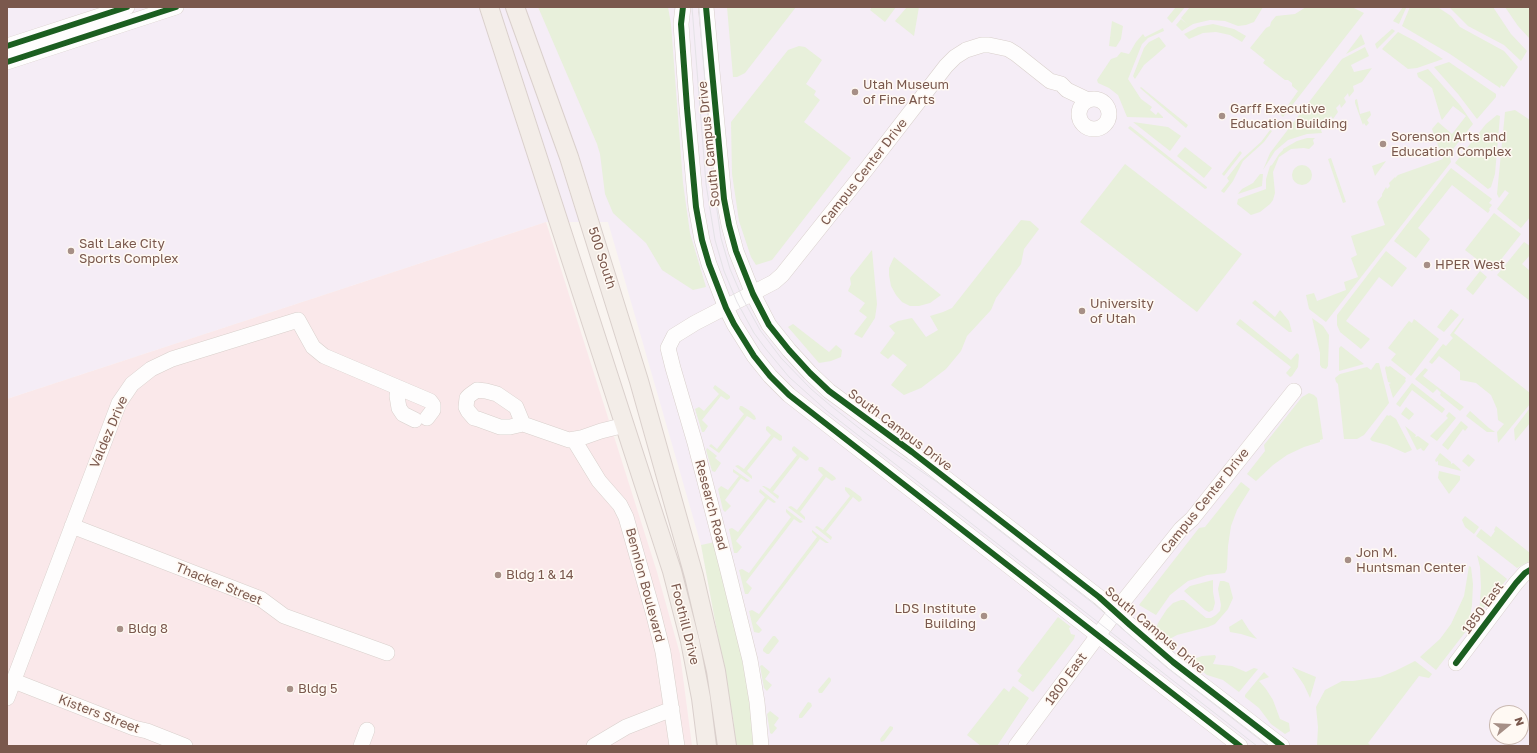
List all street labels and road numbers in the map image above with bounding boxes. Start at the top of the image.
street label: South Campus Drive [695,80,723,208]
street label: Campus Center Drive [817,116,911,228]
street label: 500 South [585,225,619,291]
street label: South Campus Drive [845,386,955,474]
street label: Valdez Drive [87,394,131,470]
street label: Campus Center Drive [1158,445,1252,557]
street label: Research Road [691,458,731,552]
street label: Bennion Boulevard [622,526,668,644]
street label: Thacker Street [173,560,265,608]
street label: 1850 East [1459,579,1507,637]
street label: Foothill Drive [667,582,703,666]
street label: South Campus Drive [1102,583,1208,677]
street label: 1800 East [1042,650,1090,708]
street label: Kisters Street [56,691,142,737]

